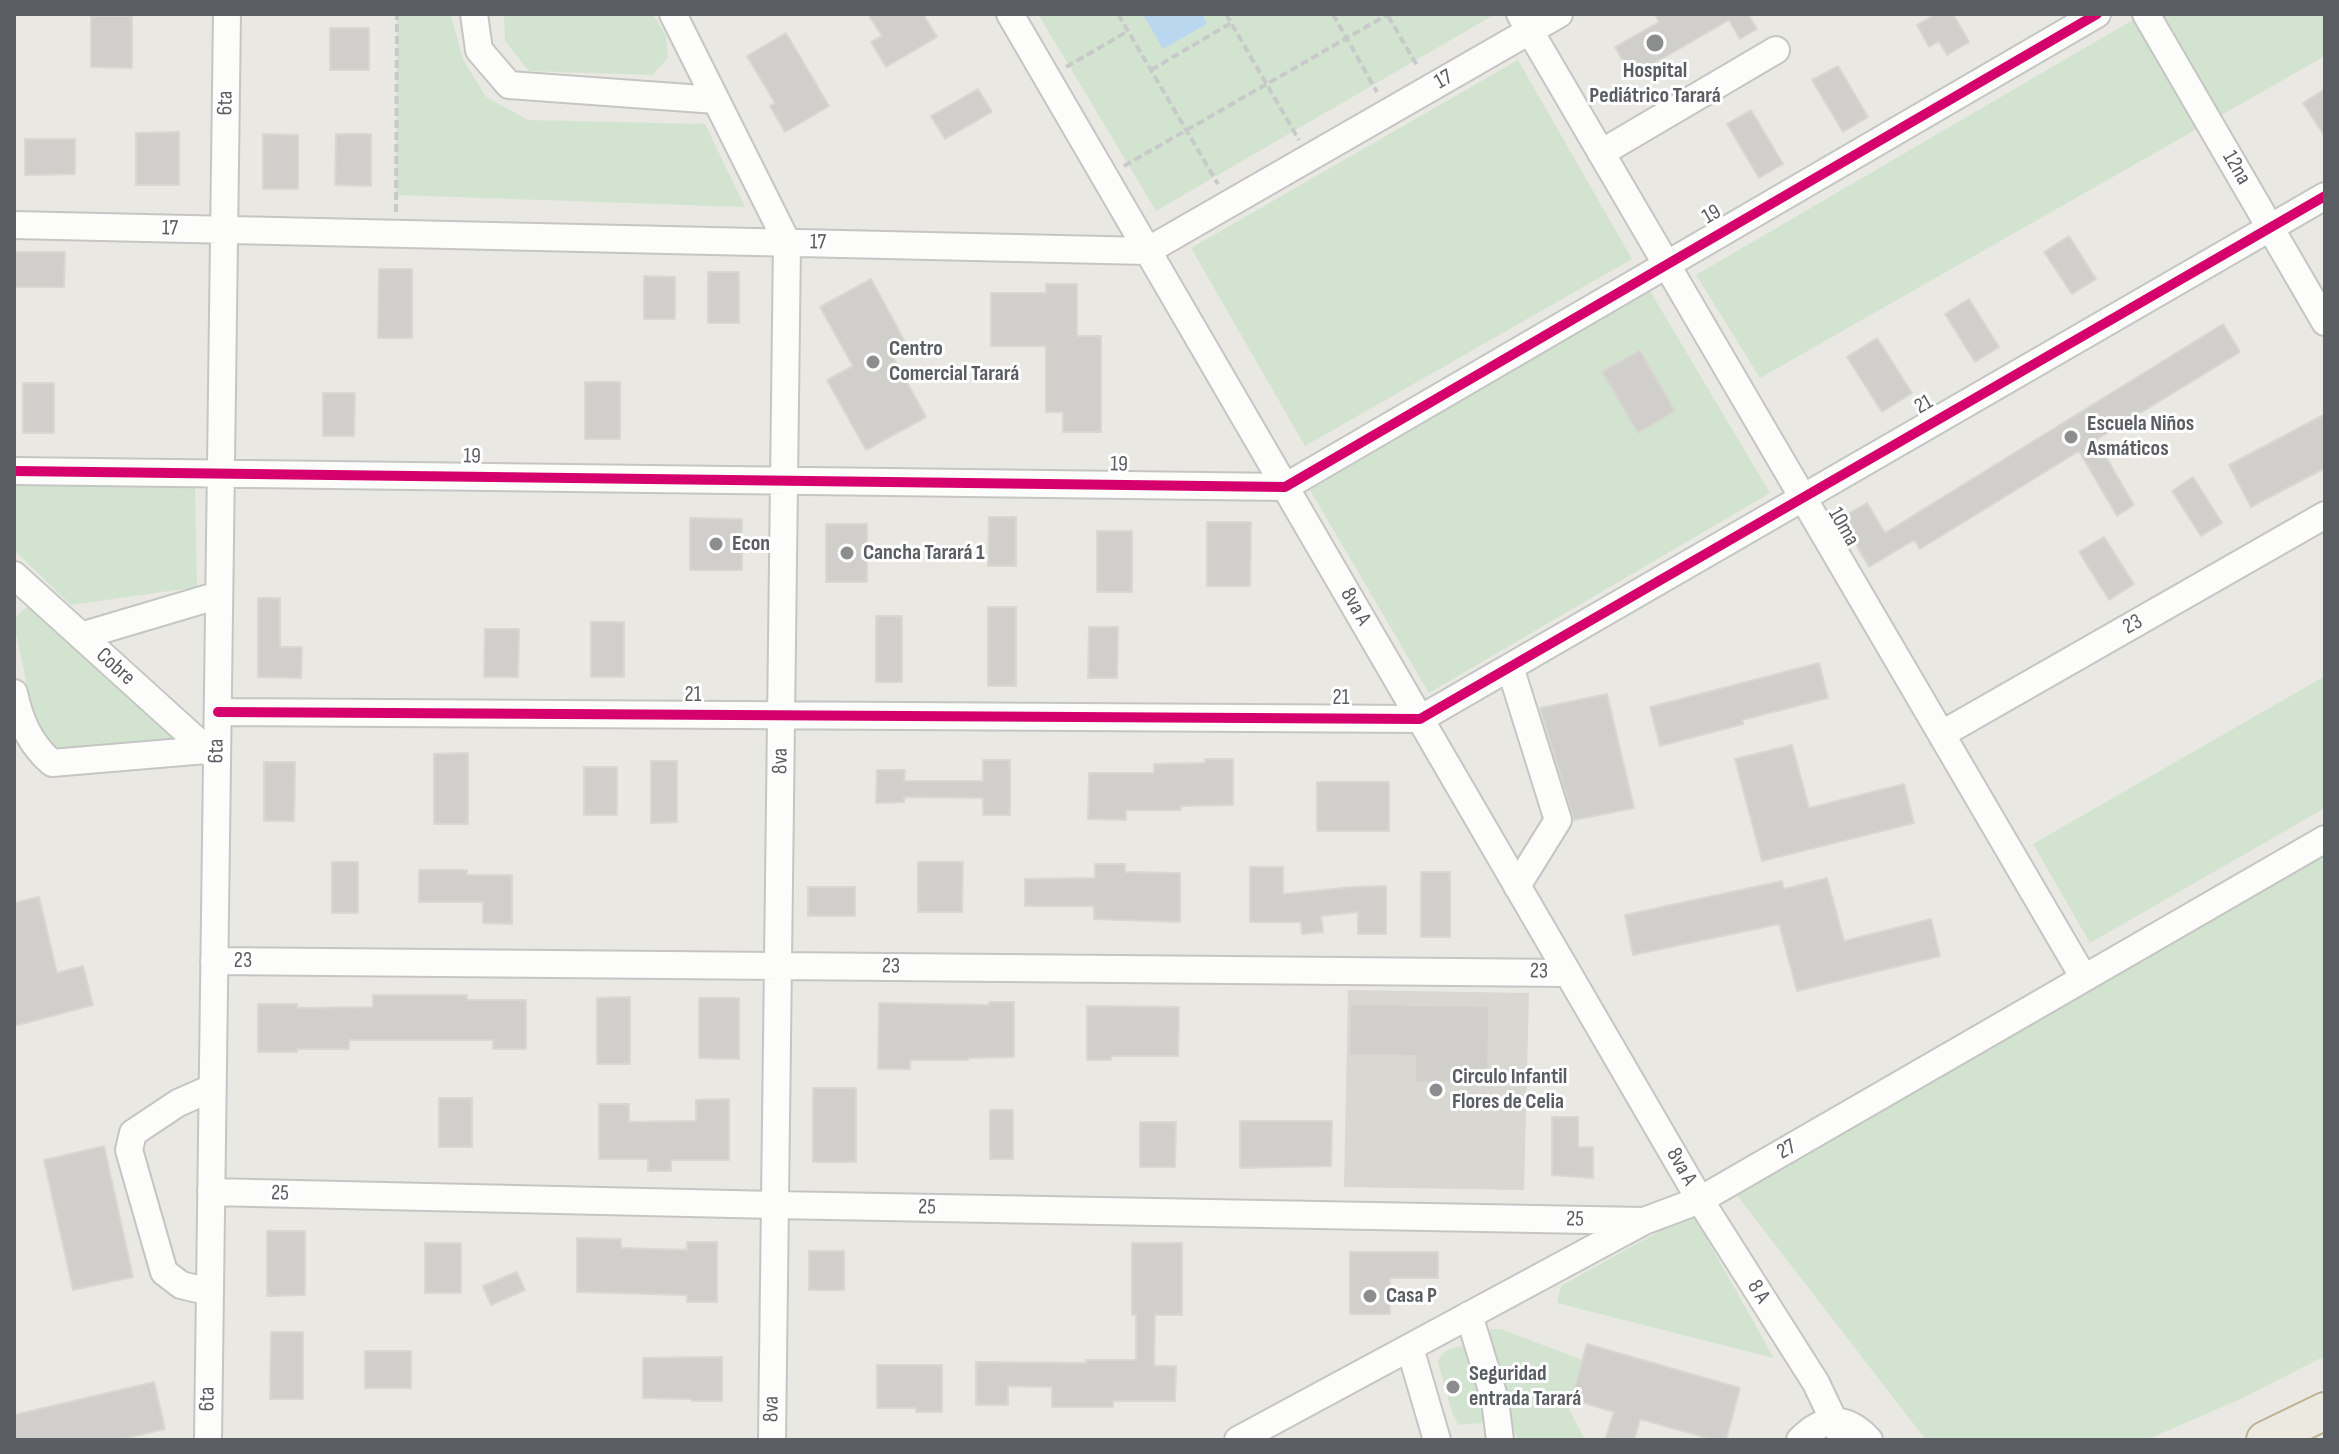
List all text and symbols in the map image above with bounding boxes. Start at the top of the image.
marker: Hospital Pediátrico Tarará [1644,32,1666,54]
place label: Hospital Pediátrico Tarará [1589,58,1721,110]
street label: 17 [1430,64,1458,96]
street label: 6ta [213,90,239,116]
street label: 12na [2216,146,2256,190]
street label: 19 [1698,199,1726,231]
street label: 17 [162,216,178,242]
street label: 17 [810,230,826,256]
place label: Centro Comercial Tarará [889,336,1019,388]
marker: Centro Comercial Tarará [864,353,882,371]
street label: 21 [1910,389,1938,421]
place label: Escuela Niños Asmáticos [2087,411,2194,462]
marker: Escuela Niños Asmáticos [2062,428,2080,446]
street label: 19 [463,444,481,470]
street label: 19 [1110,452,1128,478]
street label: 10ma [1822,503,1864,551]
place label: Econ [732,531,770,557]
marker: Econ [707,535,725,553]
place label: Cancha Tarará 1 [863,540,985,566]
marker: Cancha Tarará 1 [838,544,856,562]
street label: 8va A [1334,583,1376,631]
street label: 23 [2118,609,2148,641]
street label: Cobre [90,643,140,691]
street label: 21 [685,682,701,708]
street label: 21 [1333,685,1349,711]
street label: 6ta [204,738,230,764]
street label: 8va [768,748,794,774]
street label: 23 [234,948,252,974]
street label: 23 [882,954,900,980]
street label: 23 [1530,959,1548,985]
place label: Circulo Infantil Flores de Celia [1452,1064,1567,1116]
marker: Circulo Infantil Flores de Celia [1427,1081,1445,1099]
street label: 27 [1773,1134,1801,1166]
street label: 8va A [1660,1143,1702,1191]
street label: 25 [271,1181,289,1207]
street label: 25 [918,1195,936,1221]
street label: 25 [1566,1207,1584,1233]
street label: 8 A [1741,1275,1775,1309]
place label: Casa P [1386,1283,1437,1309]
marker: Casa P [1361,1287,1379,1305]
place label: Seguridad entrada Tarará [1469,1361,1581,1412]
marker: Seguridad entrada Tarará [1444,1378,1462,1396]
street label: 6ta [195,1386,221,1412]
street label: 8va [759,1396,785,1422]

